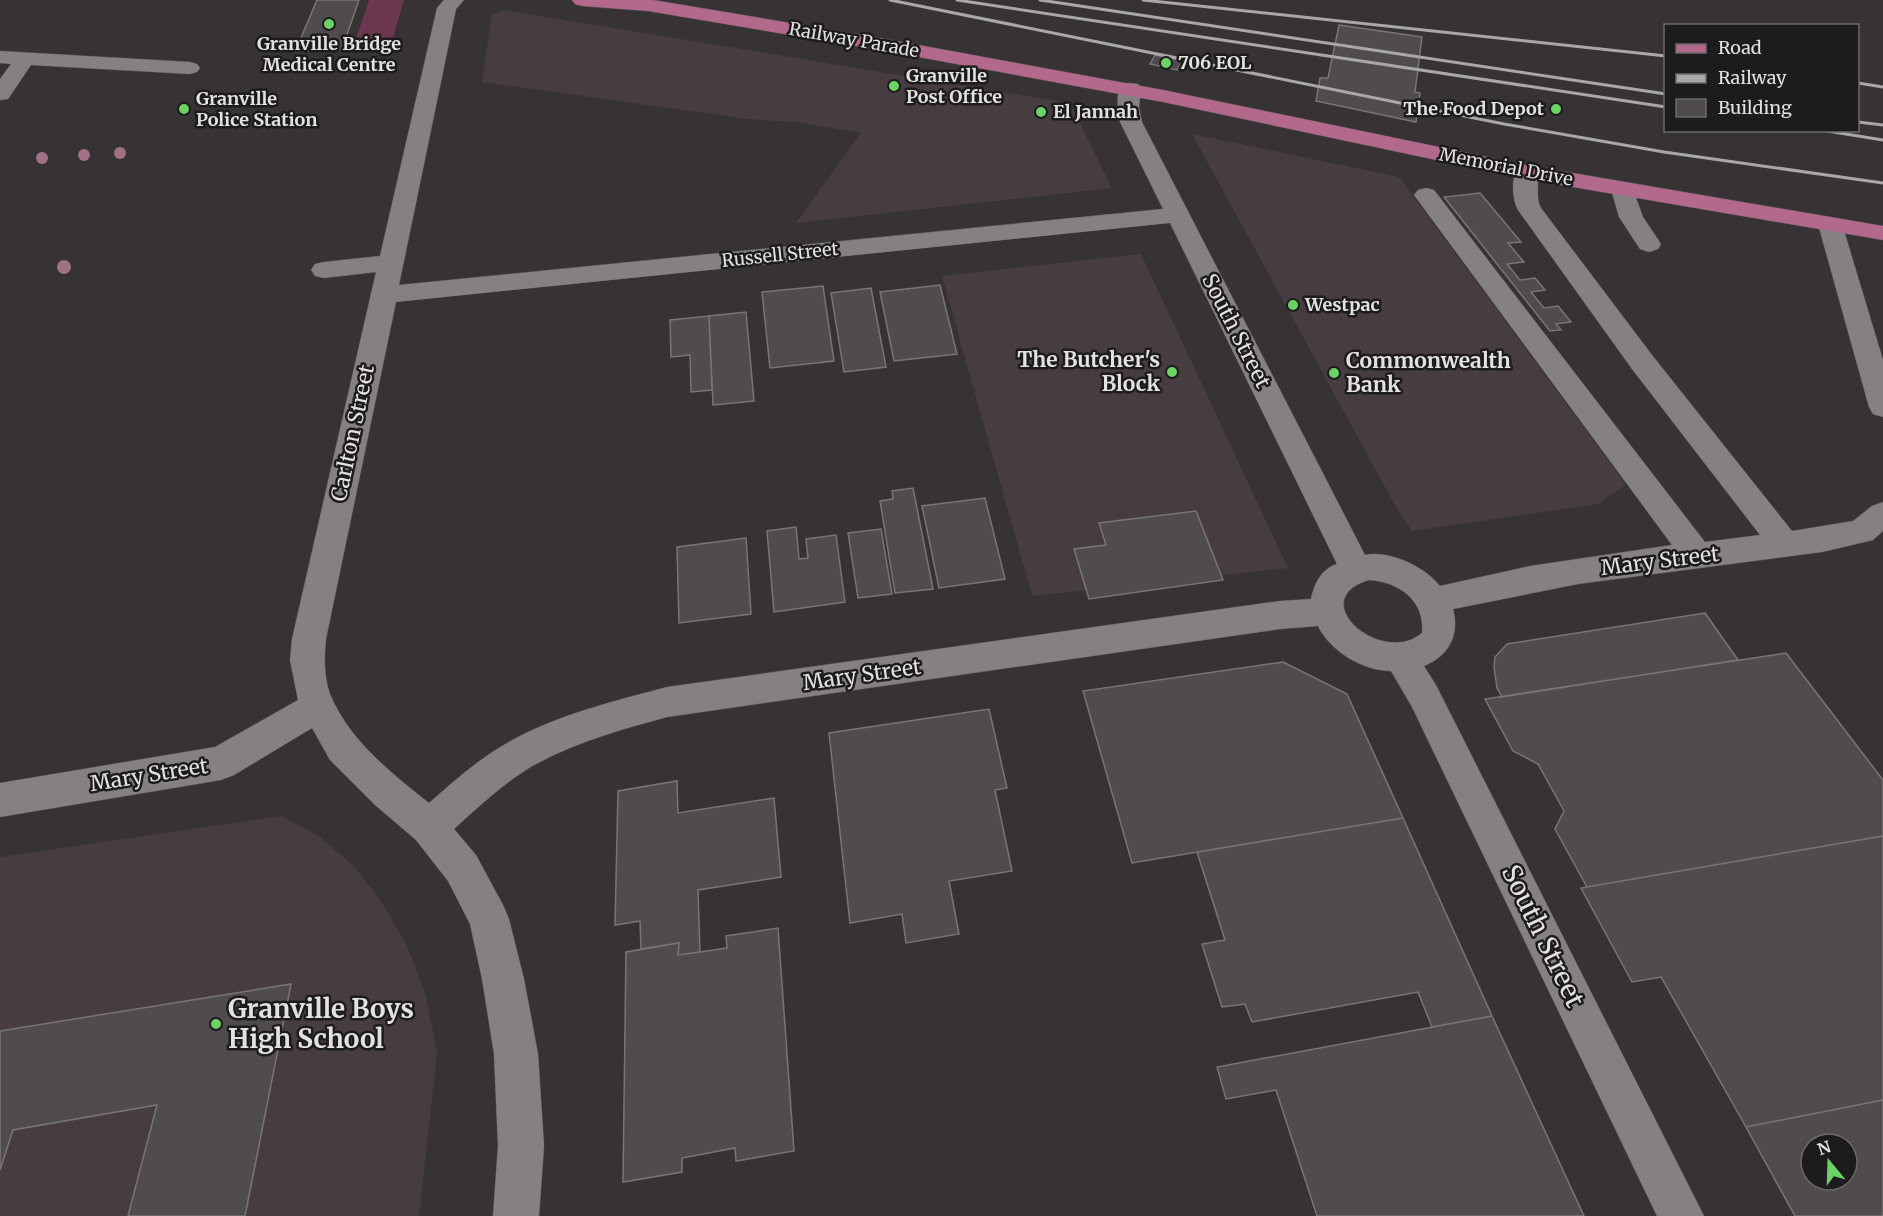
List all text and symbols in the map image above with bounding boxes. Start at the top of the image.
marker: Granville Bridge Medical Centre [322,17,336,31]
street label: Railway Parade [787,17,921,62]
legend [1664,24,1859,132]
place label: Granville Bridge Medical Centre [257,32,401,76]
text: Road [1718,36,1762,59]
place label: 706 EOL [1178,51,1252,74]
marker: 706 EOL [1159,56,1173,70]
place label: Granville Post Office [906,64,1002,108]
text: Railway [1718,66,1787,89]
marker: Granville Post Office [887,79,901,93]
place label: Granville Police Station [196,87,318,131]
text: Building [1718,96,1792,119]
place label: The Food Depot [1403,97,1545,120]
place label: El Jannah [1053,100,1138,123]
marker: Granville Police Station [177,102,191,116]
marker: The Food Depot [1549,102,1563,116]
marker: El Jannah [1034,105,1048,119]
street label: Memorial Drive [1437,142,1575,191]
street label: Russell Street [720,237,840,272]
street label: South Street [1196,269,1277,393]
place label: Westpac [1304,293,1380,316]
marker: Westpac [1286,298,1300,312]
place label: The Butcher's Block [1017,346,1160,397]
place label: Commonwealth Bank [1346,347,1511,398]
street label: Carlton Street [325,362,380,504]
marker: The Butcher's Block [1165,365,1179,379]
marker: Commonwealth Bank [1327,366,1341,380]
street label: Mary Street [1599,540,1721,581]
street label: Mary Street [801,653,923,696]
street label: Mary Street [88,752,210,797]
street label: South Street [1495,859,1592,1013]
place label: Granville Boys High School [228,992,414,1055]
marker: Granville Boys High School [209,1017,223,1031]
north arrow [1799,1132,1859,1192]
text: N [1815,1136,1834,1159]

